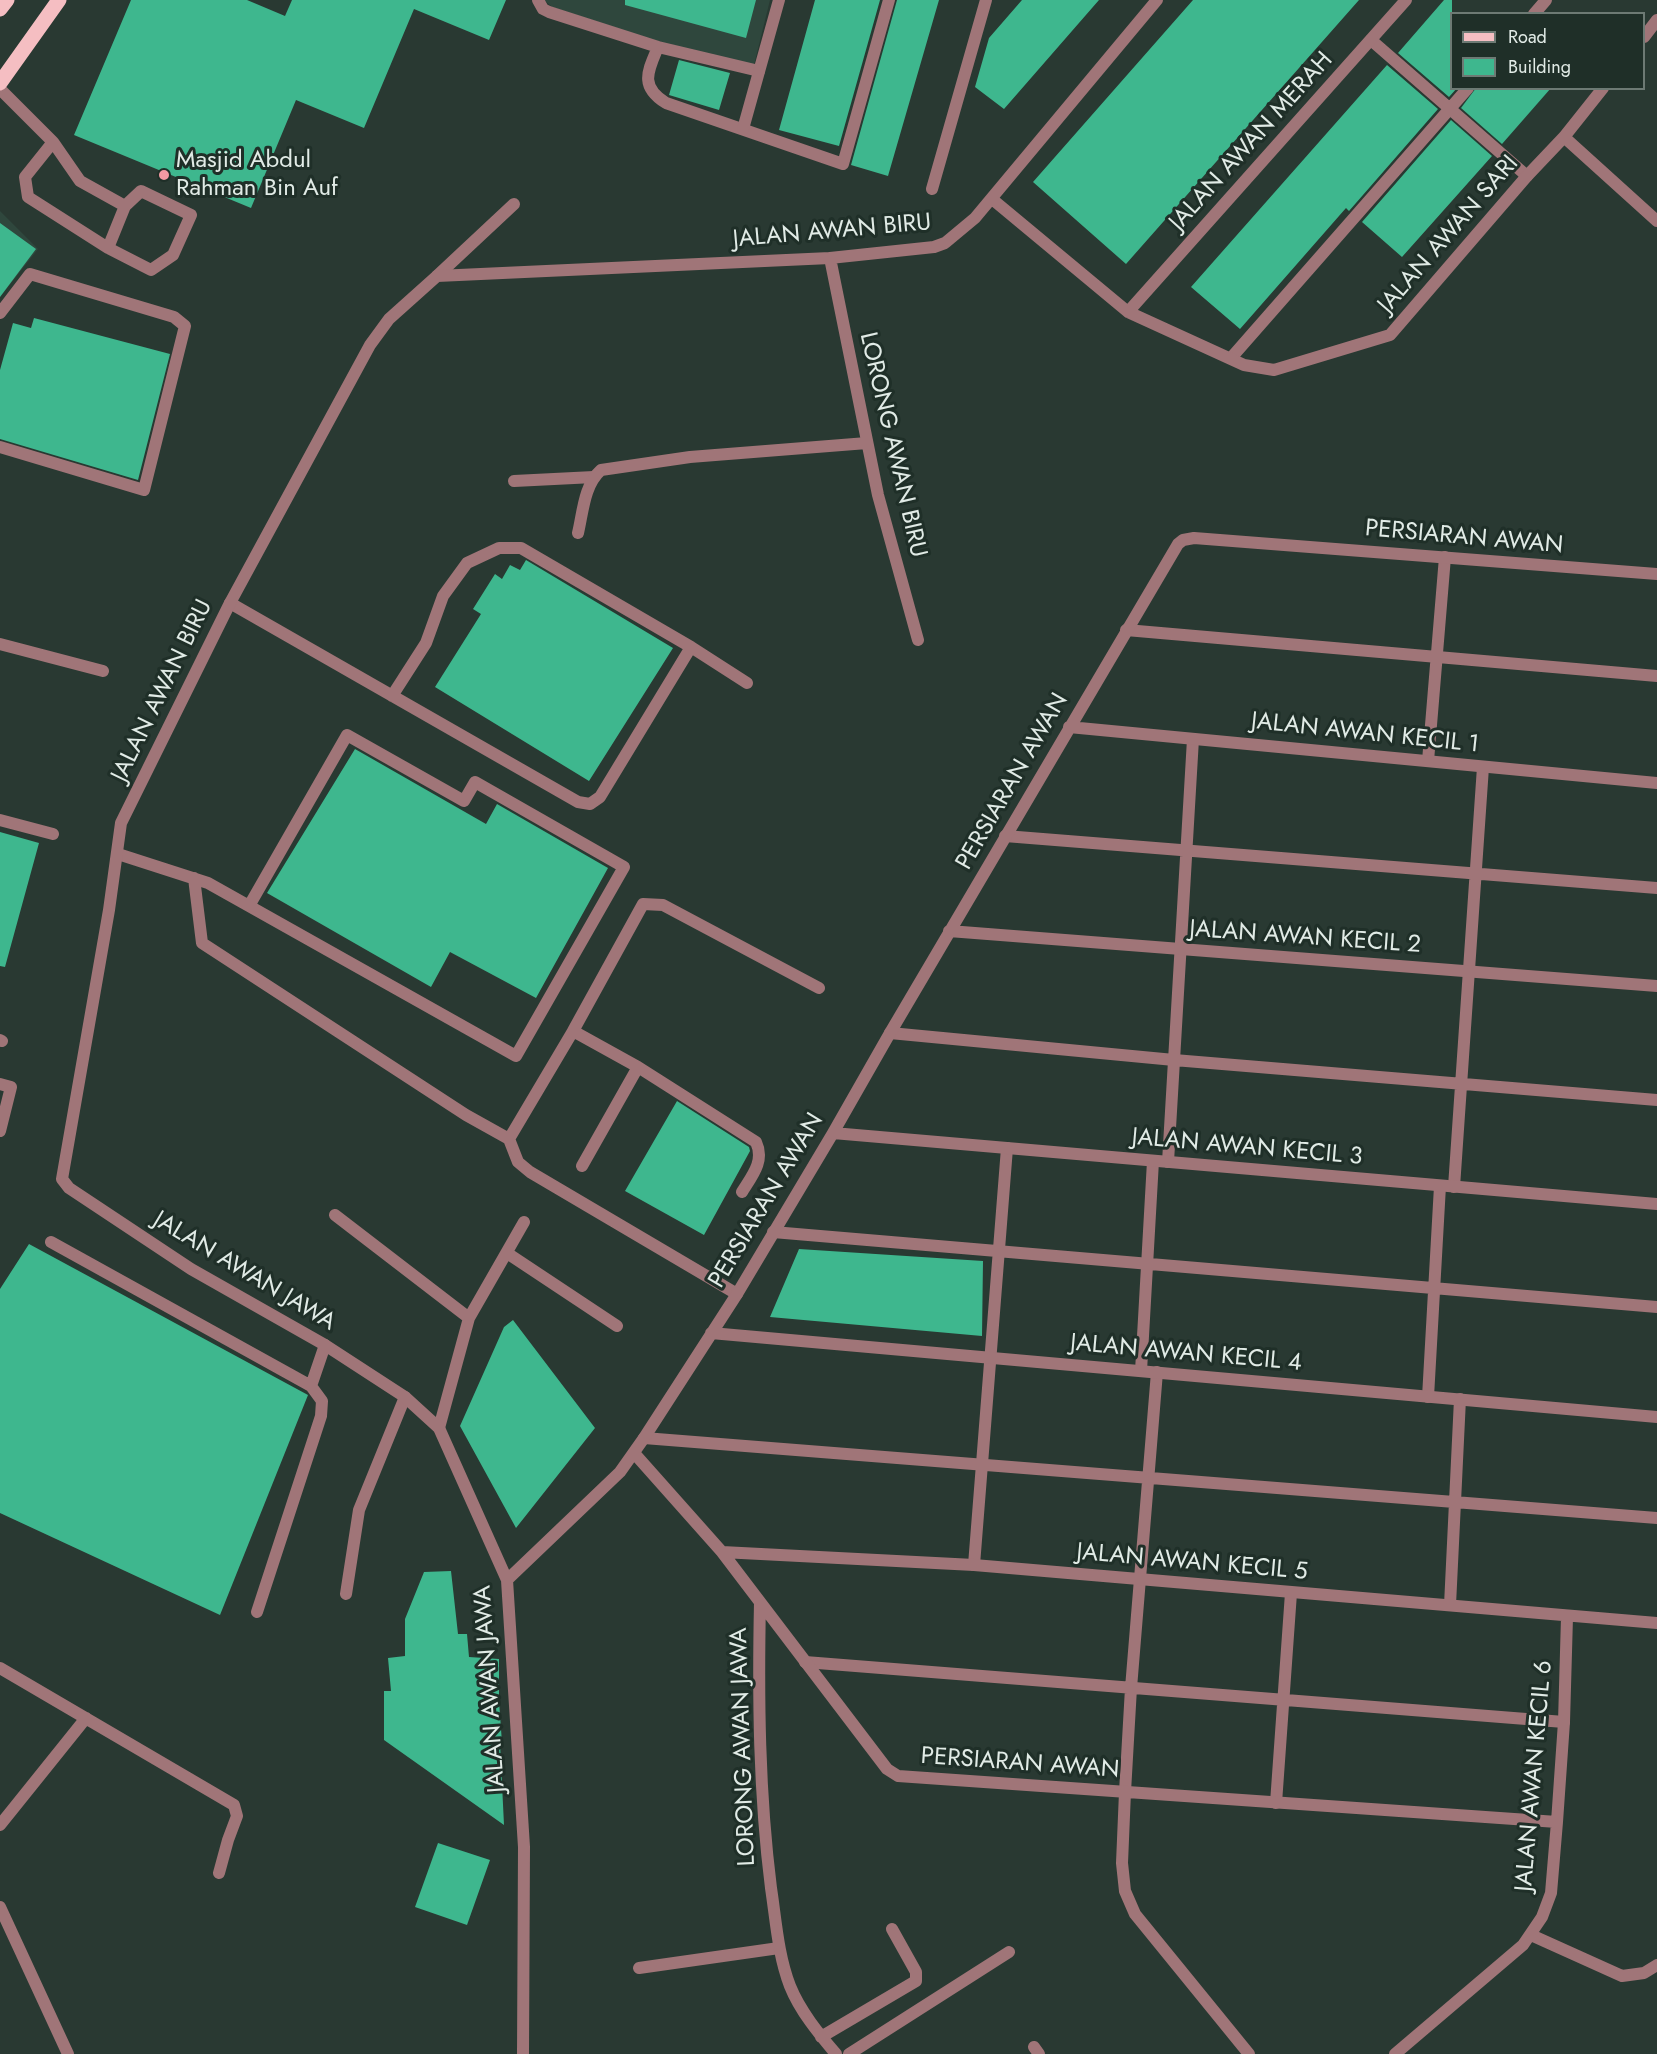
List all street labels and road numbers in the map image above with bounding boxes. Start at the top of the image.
street label: JALAN AWAN MERAH [1164,47,1340,237]
street label: JALAN AWAN SARI [1373,150,1525,320]
street label: JALAN AWAN BIRU [732,209,932,255]
street label: LORONG AWAN BIRU [852,330,932,560]
street label: PERSIARAN AWAN [1364,515,1564,561]
street label: JALAN AWAN BIRU [106,595,220,787]
street label: PERSIARAN AWAN [951,689,1075,875]
street label: JALAN AWAN KECIL 1 [1250,708,1480,760]
street label: JALAN AWAN KECIL 2 [1188,916,1422,960]
street label: PERSIARAN AWAN [703,1108,831,1294]
street label: JALAN AWAN KECIL 3 [1130,1124,1364,1172]
street label: JALAN AWAN JAWA [148,1206,340,1338]
street label: JALAN AWAN KECIL 4 [1069,1330,1303,1378]
street label: JALAN AWAN KECIL 5 [1075,1539,1309,1587]
street label: JALAN AWAN JAWA [469,1584,513,1794]
street label: LORONG AWAN JAWA [725,1627,763,1867]
street label: JALAN AWAN KECIL 6 [1511,1659,1559,1893]
street label: PERSIARAN AWAN [920,1743,1120,1785]

